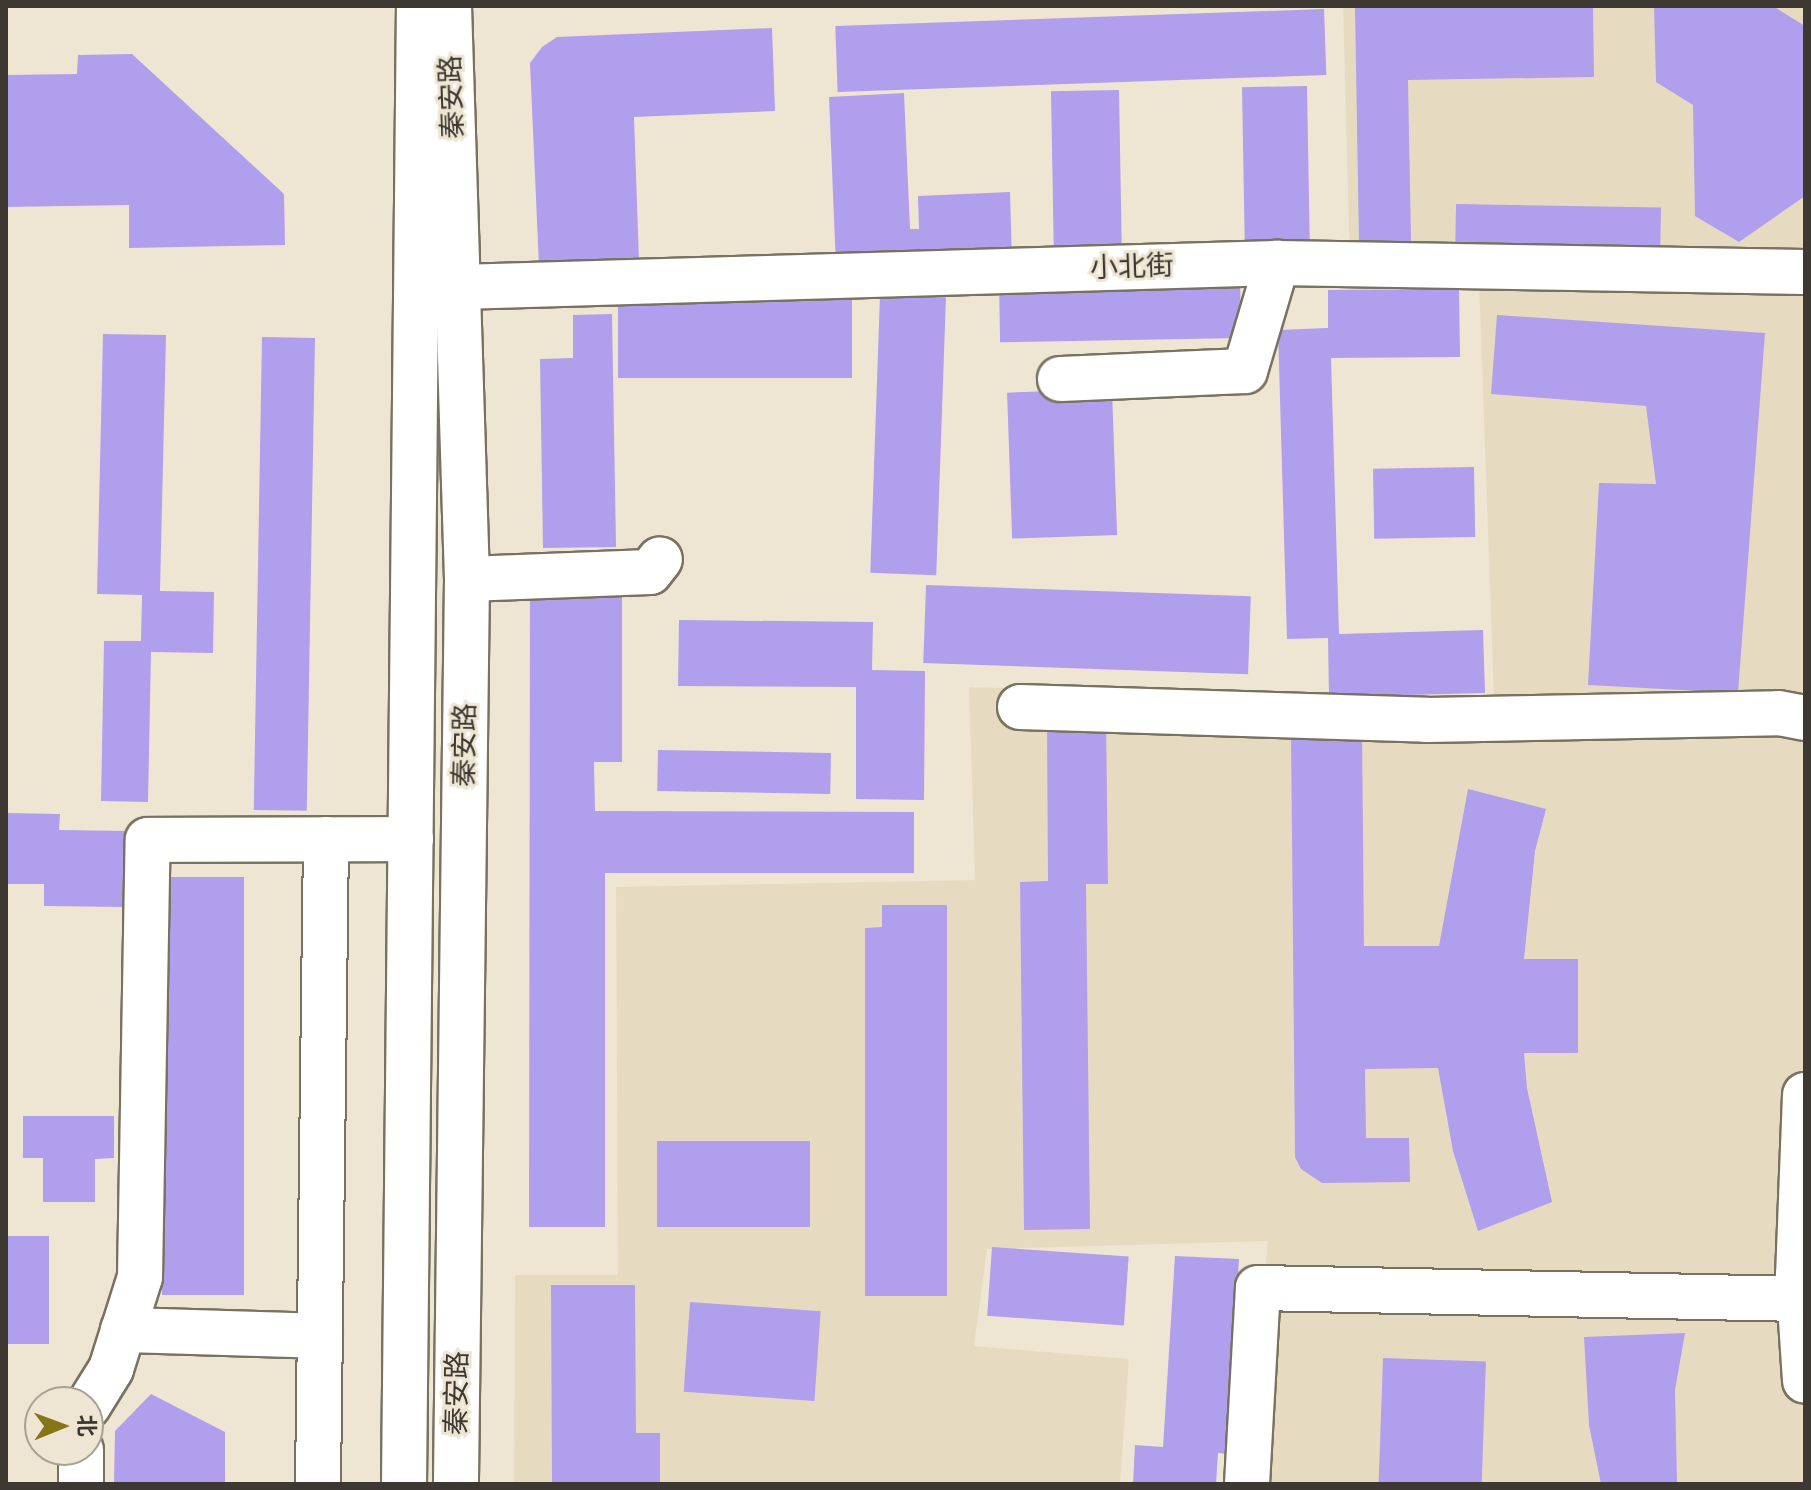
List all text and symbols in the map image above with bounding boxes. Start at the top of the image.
street label: 秦安路 [434,54,470,140]
street label: 小北街 [1089,249,1175,285]
street label: 秦安路 [447,703,483,787]
street label: 秦安路 [439,1351,475,1435]
north arrow [24,1386,104,1466]
text: 北 [73,1414,100,1437]

